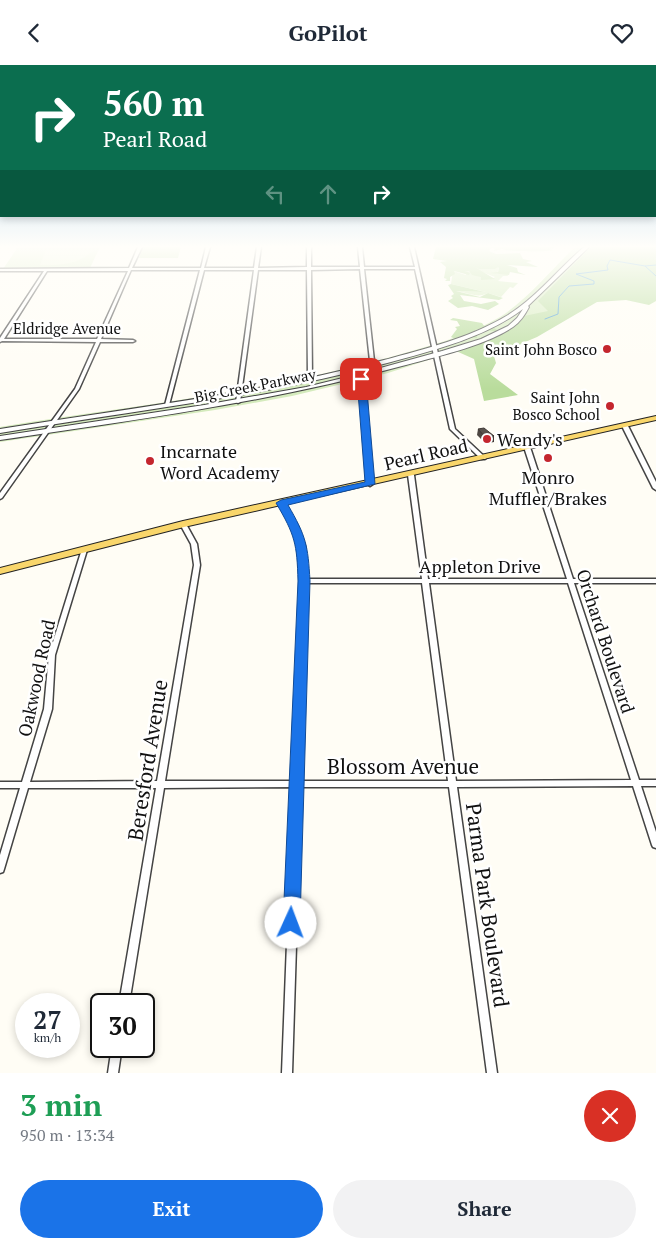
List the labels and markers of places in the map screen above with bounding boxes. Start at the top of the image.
place label: Saint John Bosco [485,339,597,359]
marker: Saint John Bosco [601,343,613,355]
pin [340,358,382,400]
place label: Saint John Bosco School [512,387,600,424]
marker: Saint John Bosco School [604,400,616,412]
place label: Wendy's [497,427,563,451]
marker: Wendy's [481,433,493,445]
place label: Incarnate Word Academy [160,439,280,484]
marker: Monro Muffler/Brakes [542,452,554,464]
marker: Incarnate Word Academy [144,455,156,467]
place label: Monro Muffler/Brakes [489,465,607,510]

